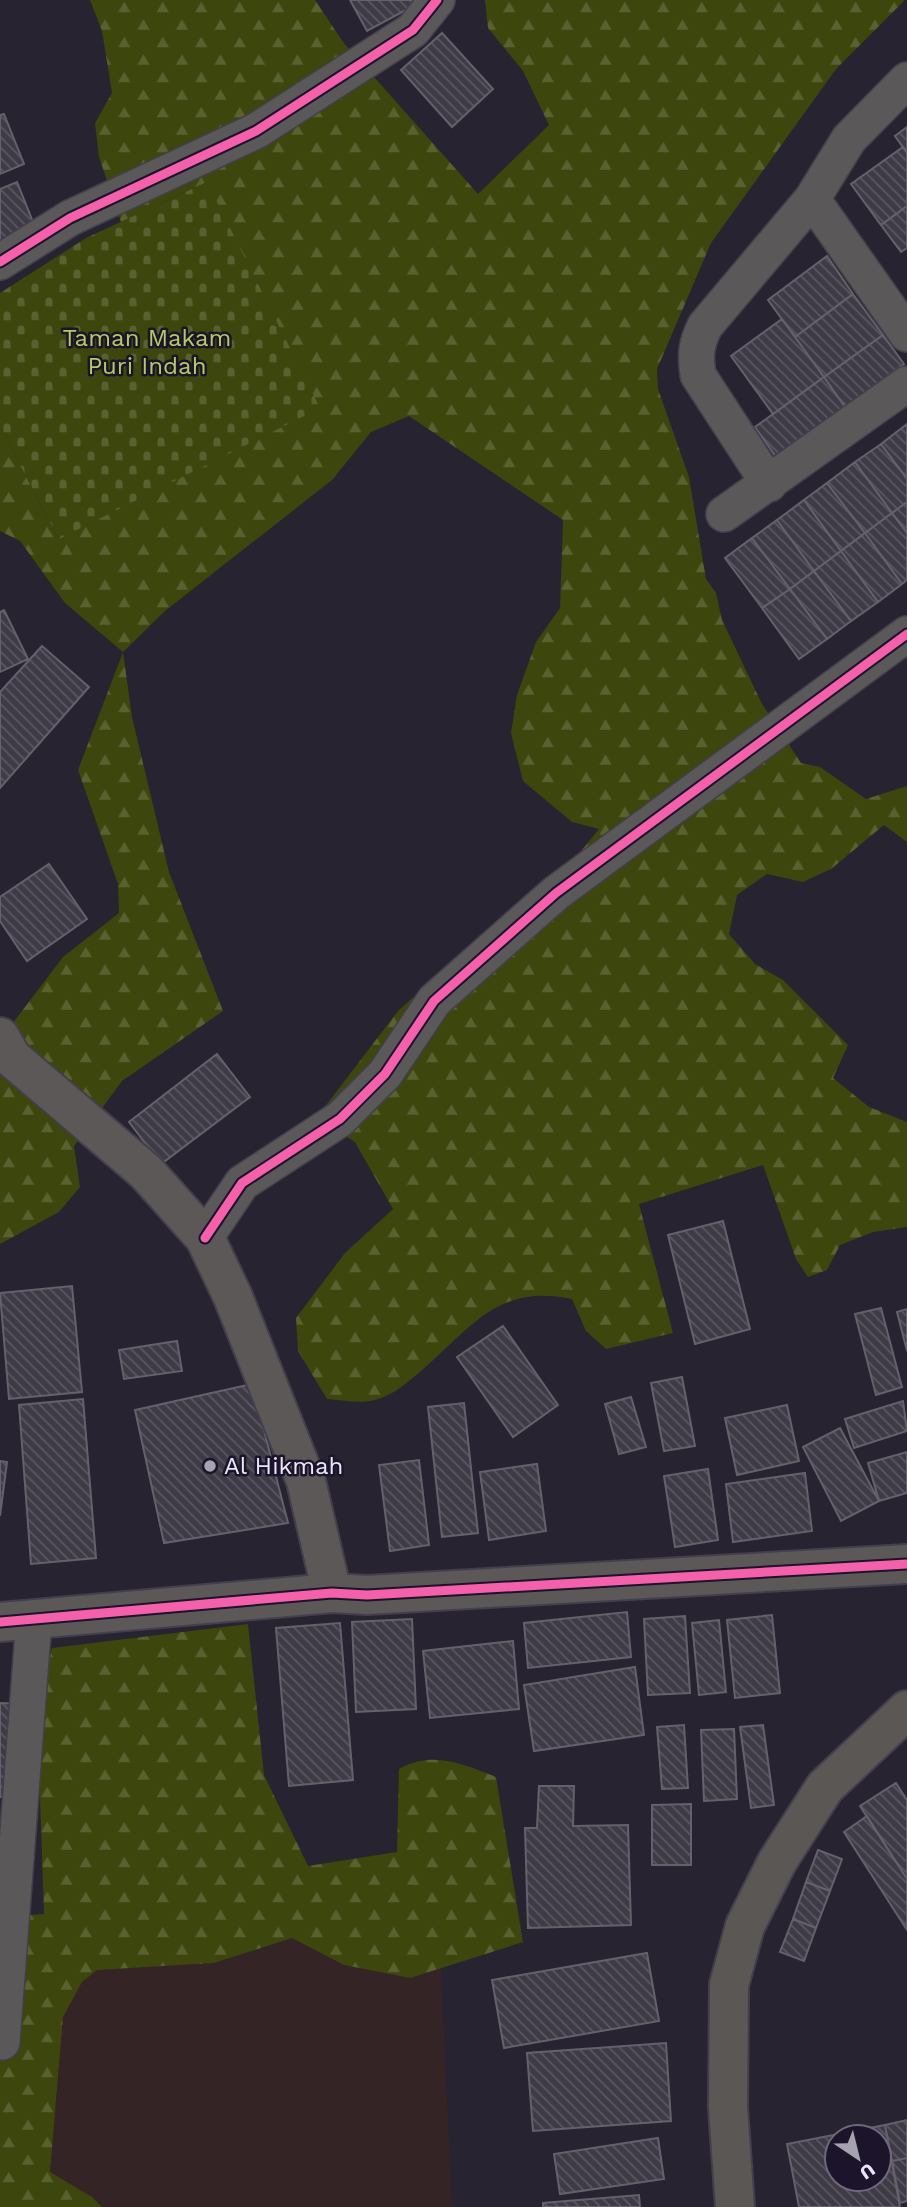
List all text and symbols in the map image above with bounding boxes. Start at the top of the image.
park label: Taman Makam Puri Indah [63,324,231,380]
place label: Al Hikmah [224,1452,343,1480]
marker: Al Hikmah [202,1458,218,1474]
north arrow [823,2123,893,2193]
text: U [855,2158,880,2185]

